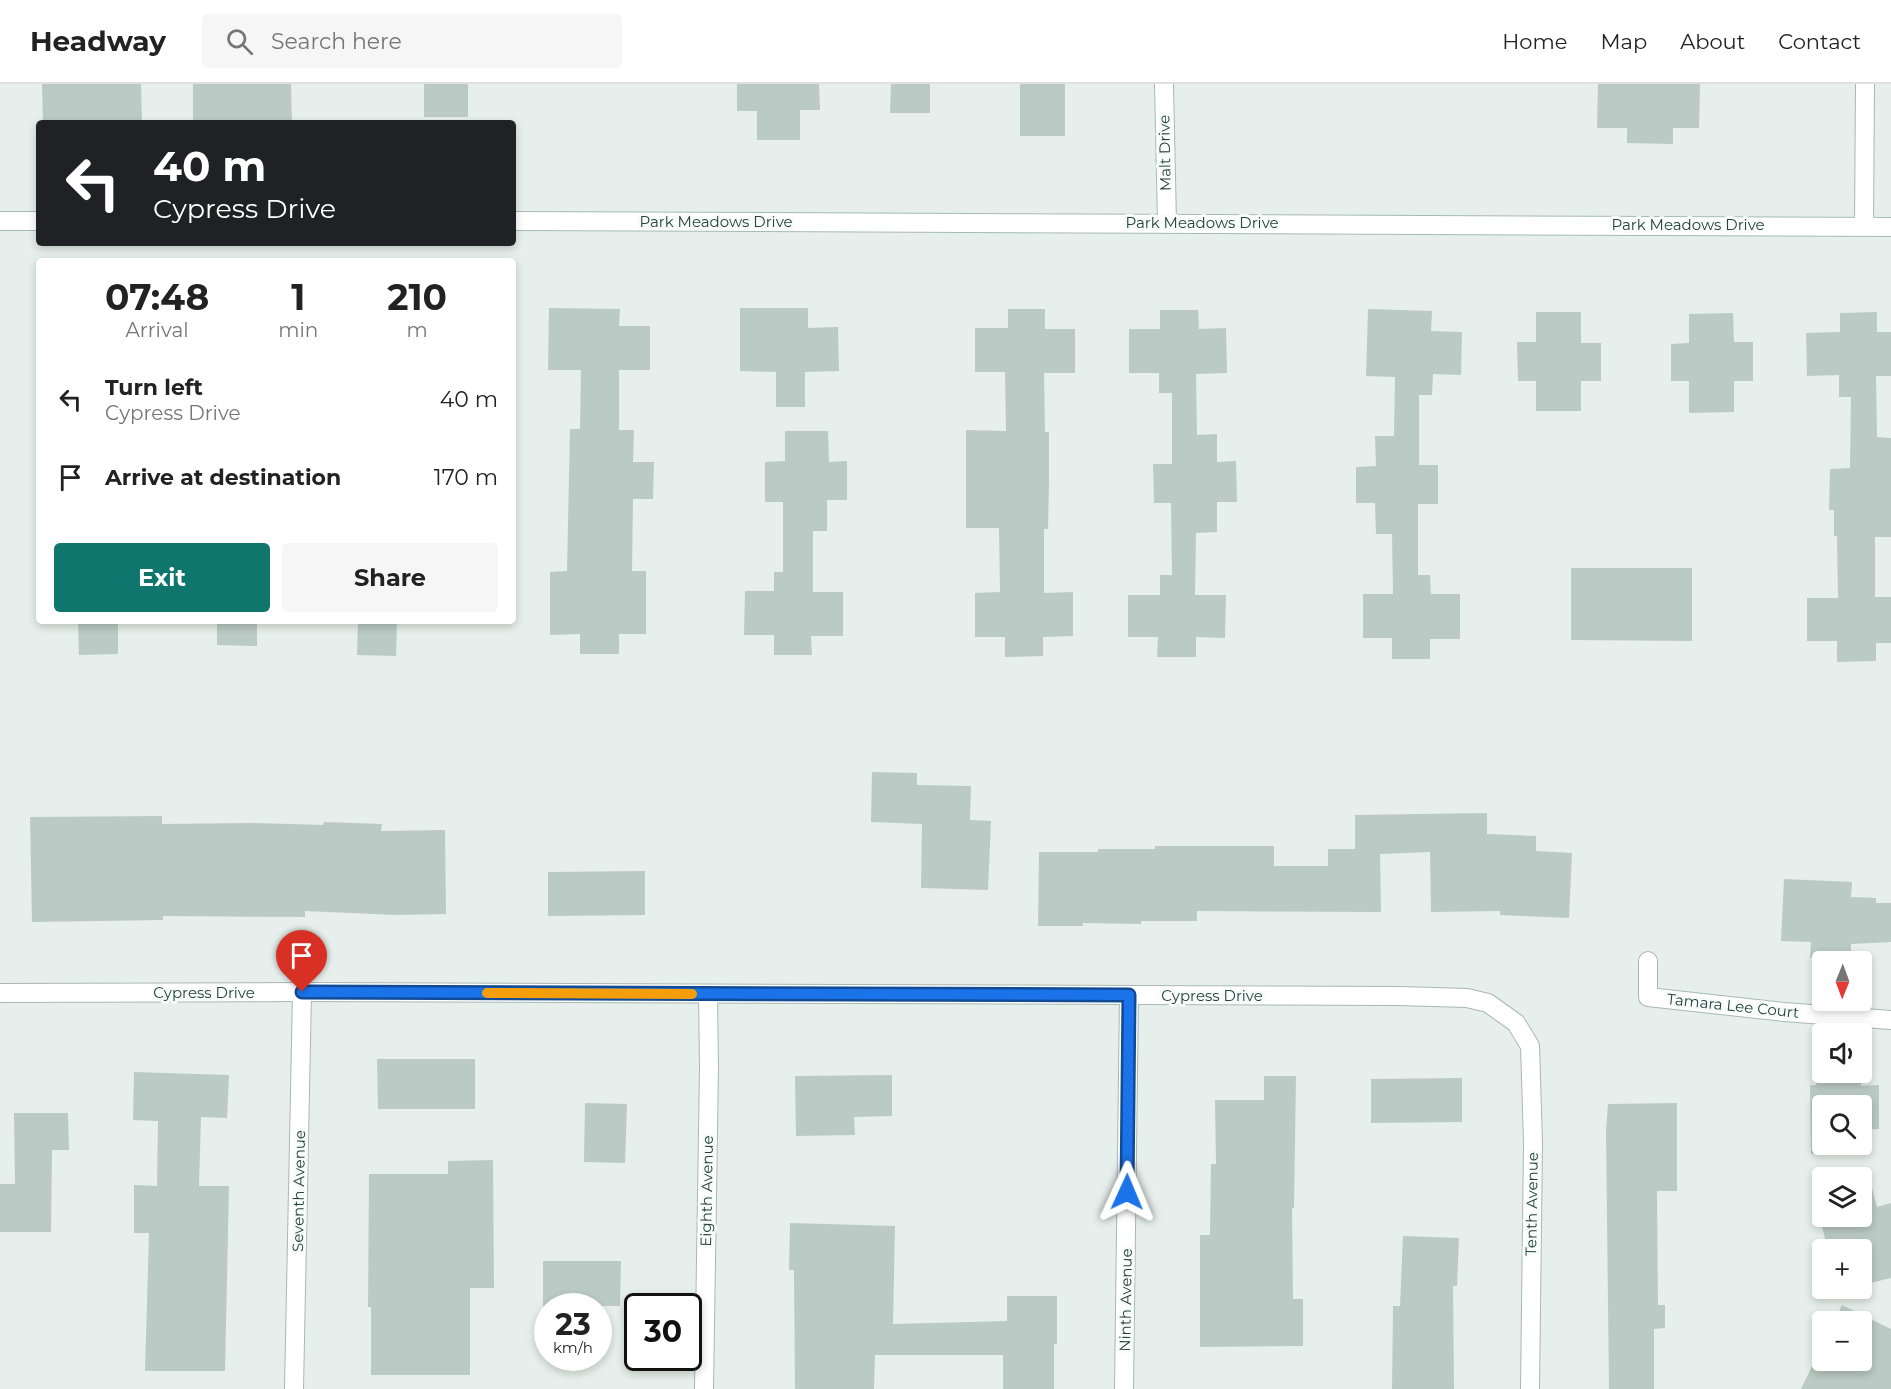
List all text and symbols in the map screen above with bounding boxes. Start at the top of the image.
search box [202,14,622,68]
text: Headway [30,24,166,58]
icon: search [223,25,256,58]
text: Search here [271,28,402,55]
text: Home [1502,29,1567,54]
text: Map [1600,29,1647,54]
text: About [1680,29,1745,54]
text: Contact [1778,29,1861,54]
street label: Malt Drive [1154,115,1175,191]
text: 40 m [153,140,266,192]
icon: left [54,144,132,222]
text: Cypress Drive [153,192,336,225]
street label: Park Meadows Drive [639,212,793,231]
street label: Park Meadows Drive [1125,213,1279,232]
street label: Park Meadows Drive [1611,215,1765,234]
text: 07:48 [105,275,209,319]
text: 1 [291,275,305,319]
text: 210 [387,275,447,319]
text: Arrival [126,318,189,342]
text: min [278,318,318,342]
text: m [407,318,428,342]
text: Turn left [105,374,203,401]
icon: left [54,383,87,416]
text: 40 m [440,386,498,413]
text: Cypress Drive [105,401,241,425]
icon: arrive [54,461,87,494]
text: Arrive at destination [105,464,341,491]
text: 170 m [434,464,498,491]
button: Exit [54,543,270,612]
button: Share [282,543,498,612]
pin [276,930,327,992]
icon: arrive [285,939,318,972]
north arrow [1812,951,1872,1011]
map controls [1812,951,1872,1371]
street label: Cypress Drive [153,983,255,1002]
street label: Cypress Drive [1161,986,1263,1005]
street label: Tamara Lee Court [1666,989,1800,1022]
button: sound [1812,1023,1872,1083]
button: search [1812,1095,1872,1155]
street label: Seventh Avenue [288,1130,309,1252]
street label: Eighth Avenue [696,1135,717,1247]
street label: Tenth Avenue [1521,1152,1542,1256]
position arrow [1095,1160,1159,1224]
button: layers [1812,1167,1872,1227]
button: + [1812,1239,1872,1299]
street label: Ninth Avenue [1115,1248,1136,1352]
speed limit sign: 30 [624,1293,702,1371]
text: 23 [555,1306,591,1343]
button: − [1812,1311,1872,1371]
text: km/h [553,1338,593,1357]

